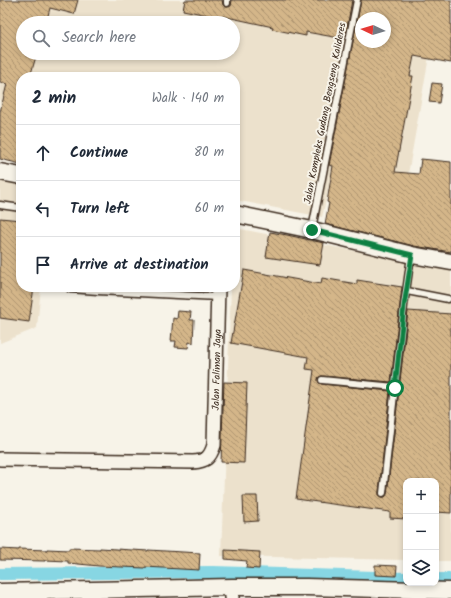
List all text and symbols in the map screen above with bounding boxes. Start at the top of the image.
north arrow [355,12,391,48]
search box [16,16,240,60]
street label: Jalan Kompleks Gudang Bengseng Kalideres [300,20,351,205]
text: Search here [62,26,136,50]
icon: search [30,27,52,49]
text: 2 min [32,85,76,112]
text: Walk · 140 m [152,88,224,109]
text: Continue [70,141,128,165]
icon: ahead [32,142,54,164]
text: 80 m [194,142,224,163]
text: Turn left [70,197,130,221]
icon: left [32,198,54,220]
text: 60 m [195,198,224,219]
route end [303,221,321,239]
text: Arrive at destination [70,253,209,277]
icon: arrive [32,254,54,276]
street label: Jalan Faliman Jaya [208,328,226,411]
route start [386,379,404,397]
map controls [403,478,439,586]
button: + [403,478,439,514]
button: − [403,514,439,550]
button: layers [403,550,439,586]

